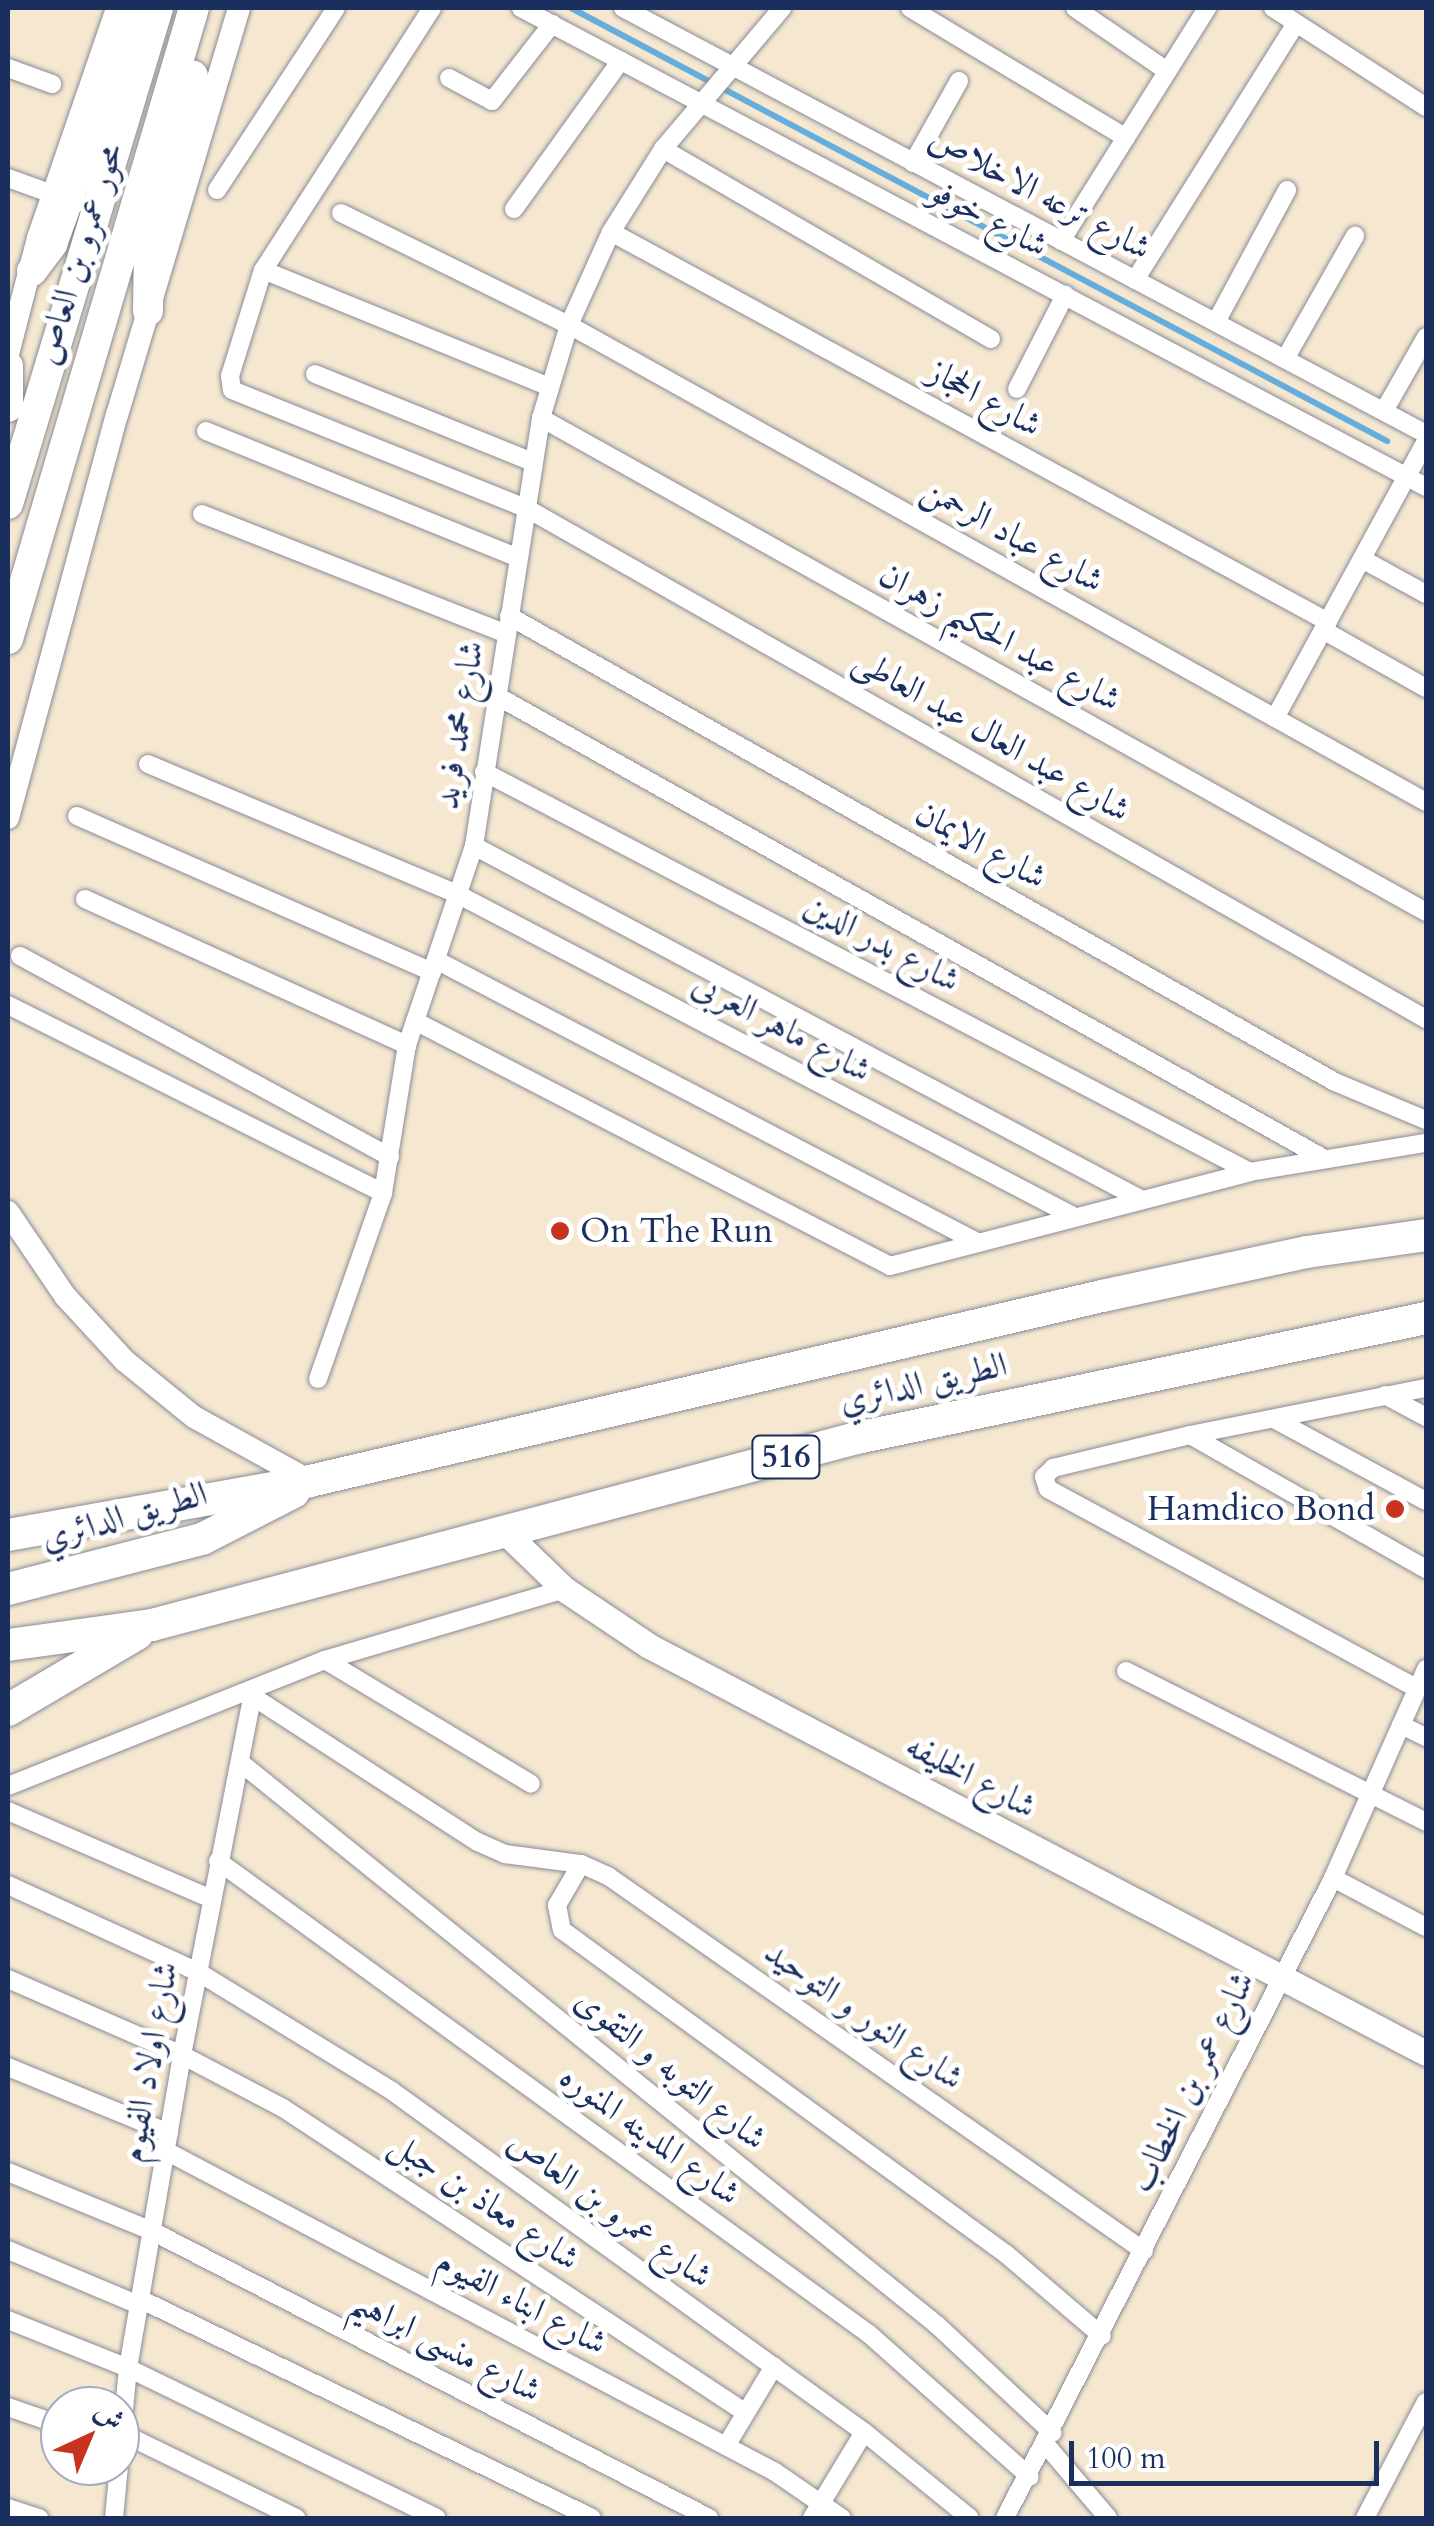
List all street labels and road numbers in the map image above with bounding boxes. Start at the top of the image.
street label: شارع ترعه الاخلاص [922,117,1158,269]
street label: محور عمرو بن العاص [25,138,133,370]
street label: شارع خوفو [923,170,1055,266]
street label: شارع الحجاز [921,350,1049,446]
street label: شارع عباد الرحمن [915,468,1111,602]
street label: شارع عبد الحكيم زهران [872,553,1128,721]
street label: شارع محمد فريد [425,638,493,812]
street label: شارع عبد العال عبد العاطى [846,639,1138,831]
street label: شارع الايمان [908,792,1054,898]
street label: شارع بدر الدين [797,884,967,1002]
street label: شارع ماهر العربى [686,962,878,1092]
street label: الطريق الدائري [835,1343,1011,1423]
road number: 516 [751,1430,821,1484]
street label: الطريق الدائري [36,1472,212,1560]
street label: شارع الخليفه [899,1724,1043,1828]
street label: شارع النور و التوحيد [756,1931,972,2099]
street label: شارع اولاد الفيوم [111,1959,187,2165]
street label: شارع عمر بن الخطاب [1120,1964,1264,2200]
street label: شارع التوبه و التقوى [567,1979,775,2159]
street label: شارع المدينه المنوره [551,2055,749,2215]
street label: شارع عمرو بن العاص [499,2121,721,2297]
street label: شارع معاذ بن جبل [382,2122,588,2280]
street label: شارع ابناء الفيوم [430,2240,614,2364]
street label: شارع منسى ابراهيم [344,2280,548,2412]

